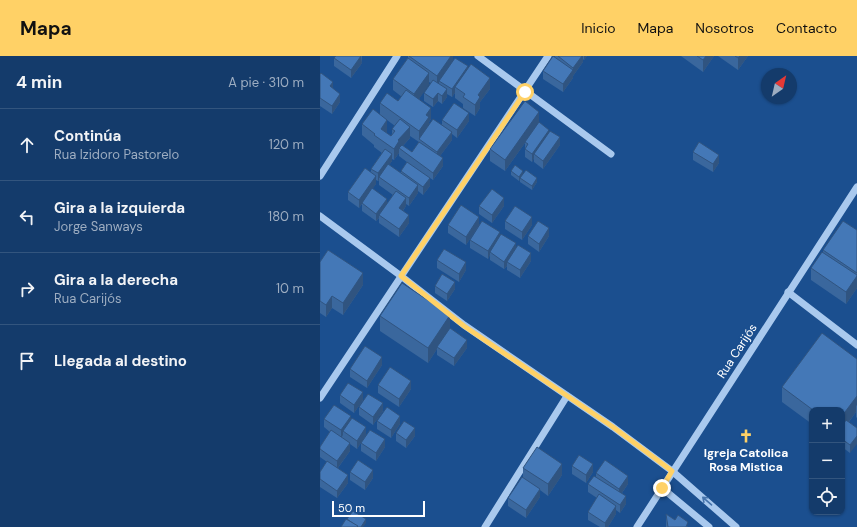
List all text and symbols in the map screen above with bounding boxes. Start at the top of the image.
text: Mapa [20,16,72,41]
text: Inicio [581,19,616,37]
text: Mapa [638,19,673,37]
text: Nosotros [695,19,754,37]
text: Contacto [776,19,837,37]
north arrow [761,68,797,104]
text: 4 min [16,71,62,93]
text: A pie · 310 m [228,74,304,91]
route start [516,83,534,101]
text: Continúa [54,126,121,146]
icon: ahead [16,134,38,156]
text: 120 m [269,136,304,153]
text: Rua Izidoro Pastorelo [54,146,179,163]
text: Gira a la izquierda [54,198,185,218]
icon: left [16,206,38,228]
text: 180 m [268,208,304,225]
text: Jorge Sanways [54,218,143,235]
text: Gira a la derecha [54,270,178,290]
icon: right [16,278,38,300]
text: 10 m [276,280,304,297]
text: Rua Carijós [54,290,121,307]
street label: Rua Carijós [713,321,761,381]
icon: arrive [16,350,38,372]
text: Llegada al destino [54,351,187,371]
map controls [809,407,845,515]
button: + [809,407,845,443]
church icon: Igreja Catolica Rosa Mistica [738,428,754,444]
button: − [809,443,845,479]
place label: Igreja Catolica Rosa Mistica [704,445,788,475]
route end [653,479,671,497]
button: locate [809,479,845,515]
one-way arrow [701,497,712,506]
scale bar [332,499,425,518]
text: 50 m [338,501,365,515]

